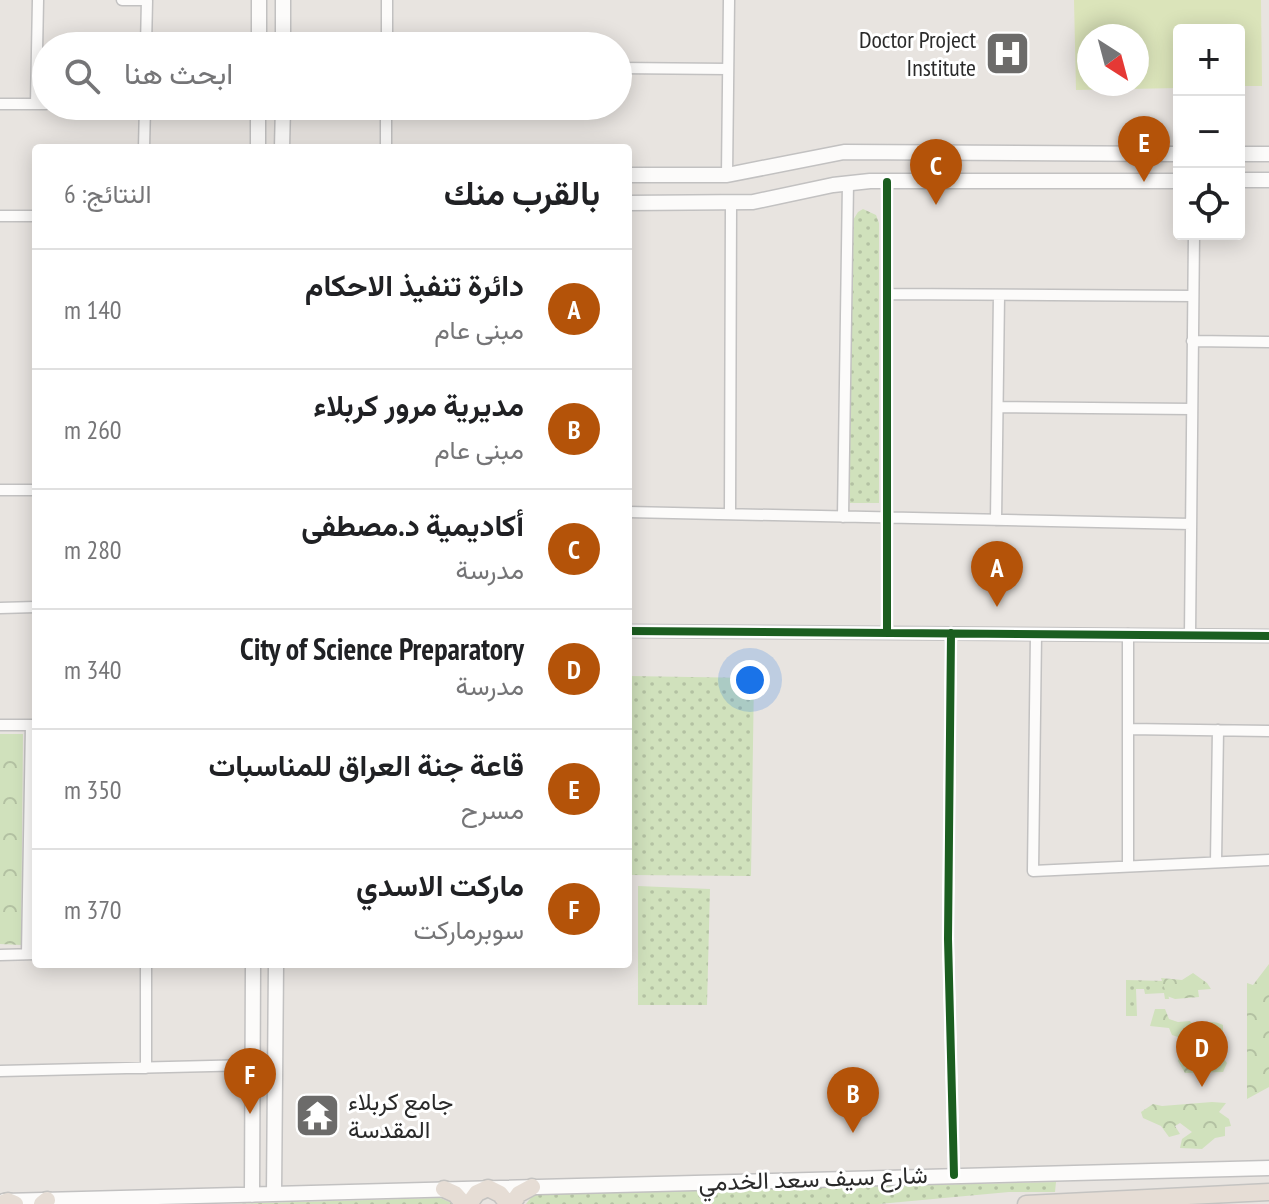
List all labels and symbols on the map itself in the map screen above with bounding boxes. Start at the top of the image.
place label: Doctor Project Institute [859,24,976,83]
north arrow [1077,24,1149,96]
hospital icon: Doctor Project Institute [983,30,1031,78]
pin: E [1118,116,1170,182]
pin: C [910,139,962,205]
pin: A [971,541,1023,607]
your location [730,660,770,700]
pin: D [1176,1021,1228,1087]
pin: F [224,1048,276,1114]
pin: B [827,1067,879,1133]
place label: جامع كربلاء المقدسة [348,1086,453,1145]
temple icon: جامع كربلاء المقدسة [293,1092,341,1140]
street label: شارع سيف سعد الخدمي [698,1159,928,1202]

